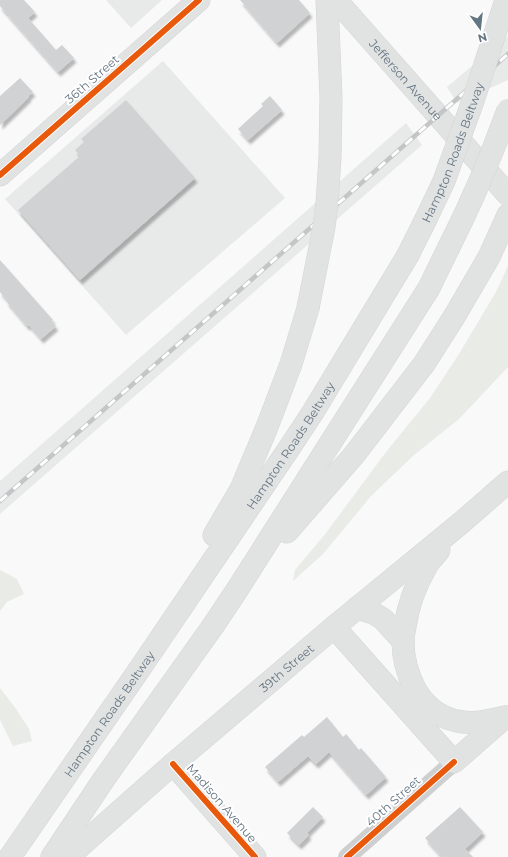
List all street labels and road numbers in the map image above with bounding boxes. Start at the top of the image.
street label: Jefferson Avenue [366,35,446,123]
street label: 36th Street [62,51,122,106]
street label: Hampton Roads Beltway [418,80,486,225]
street label: Hampton Roads Beltway [243,378,337,512]
street label: 39th Street [256,640,317,695]
street label: Hampton Roads Beltway [60,648,158,780]
street label: Madison Avenue [184,760,260,846]
street label: 40th Street [363,772,424,829]

